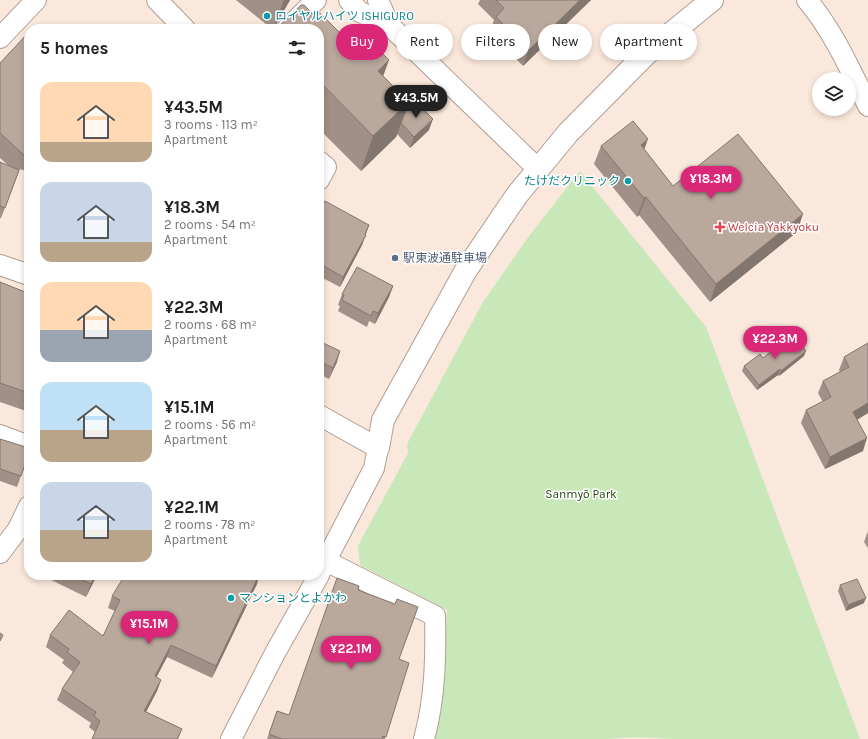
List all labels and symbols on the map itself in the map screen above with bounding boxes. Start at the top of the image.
place label: ロイヤルハイツ ISHIGURO [275,9,414,23]
marker: ロイヤルハイツ ISHIGURO [262,11,272,21]
pin: ¥43.5M [383,85,449,119]
pin: ¥18.3M [678,166,744,200]
place label: たけだクリニック [524,174,620,188]
marker: たけだクリニック [623,176,633,186]
place label: Welcia Yakkyoku [728,220,819,234]
marker: Welcia Yakkyoku [715,222,725,232]
place label: 駅東波通駐車場 [403,251,487,265]
marker: 駅東波通駐車場 [390,253,400,263]
pin: ¥22.3M [742,326,808,360]
park label: Sanmyō Park [545,487,617,501]
place label: マンションとよかわ [239,591,347,605]
marker: マンションとよかわ [226,593,236,603]
pin: ¥15.1M [116,611,182,645]
pin: ¥22.1M [318,636,384,670]

